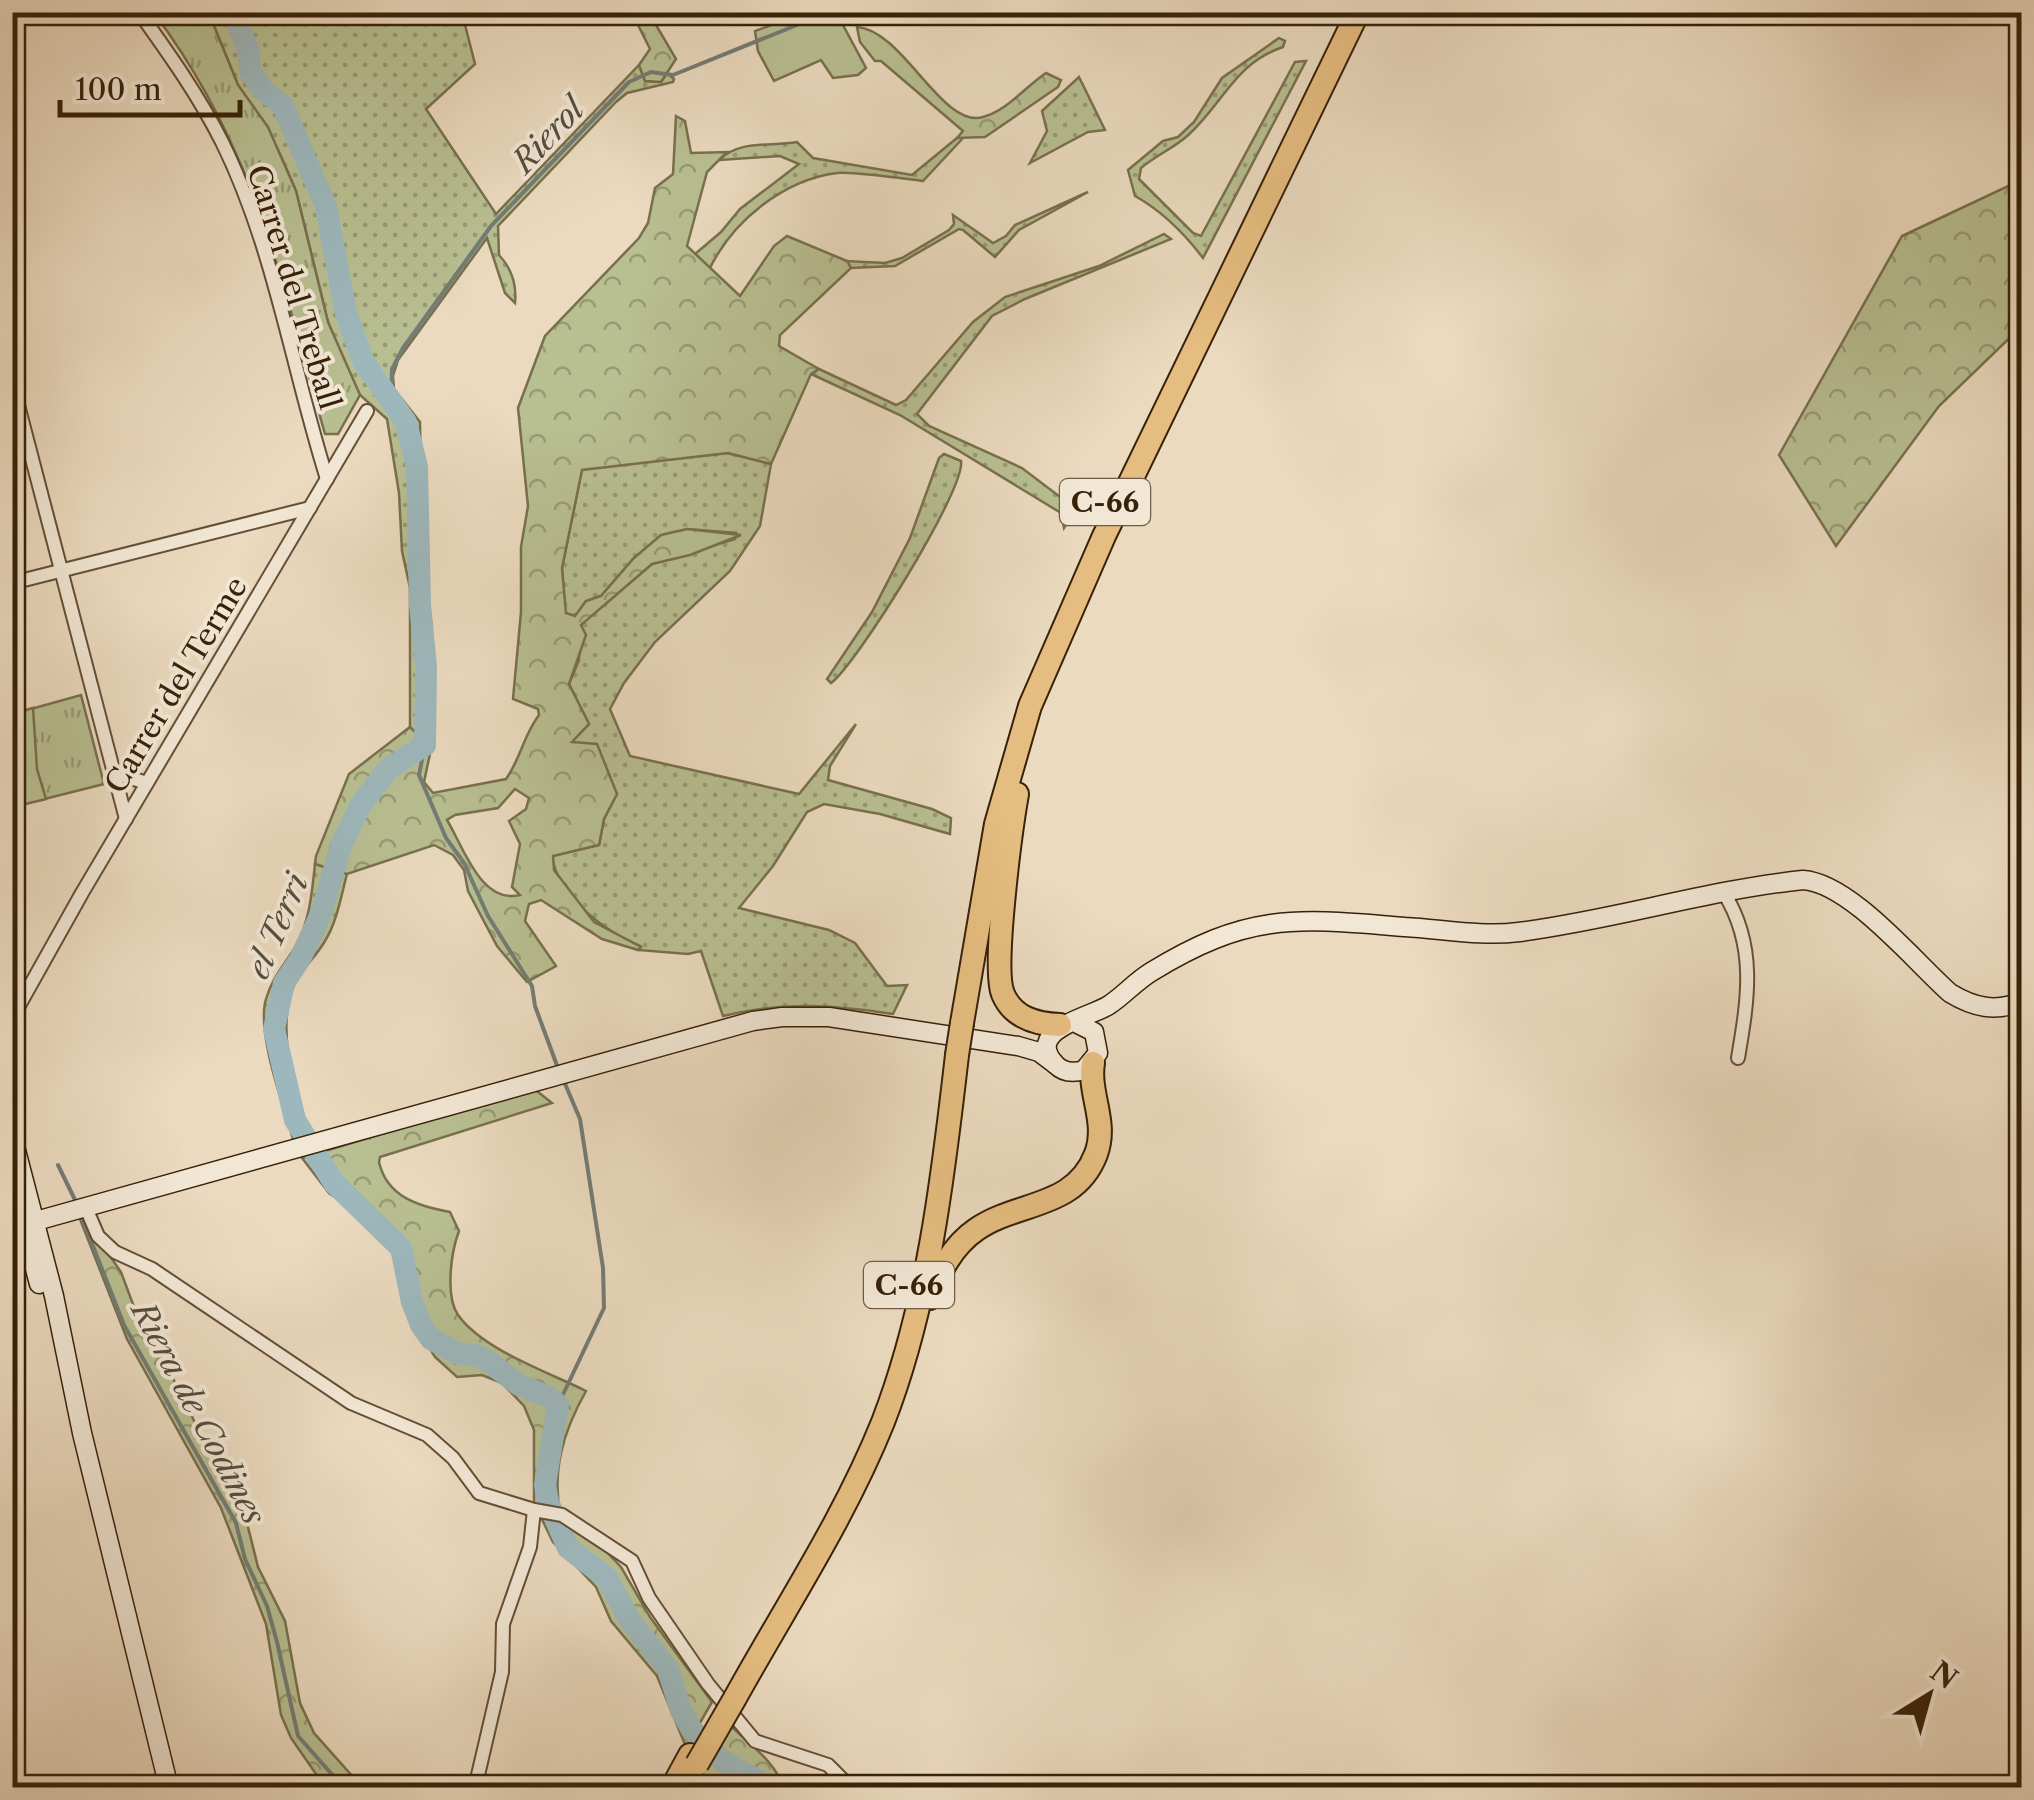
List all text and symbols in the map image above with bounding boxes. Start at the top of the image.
scale bar [60,55,240,117]
text: 100 m [75,71,162,108]
water label: Rierol [502,87,595,183]
street label: Carrer del Treball [239,160,349,414]
road number: C-66 [1060,479,1150,525]
street label: Carrer del Terme [97,570,255,800]
water label: el Terri [238,866,317,984]
road number: C-66 [864,1262,954,1308]
water label: Riera de Codines [122,1292,274,1531]
north arrow [1879,1645,1979,1745]
text: N [1924,1654,1964,1696]

